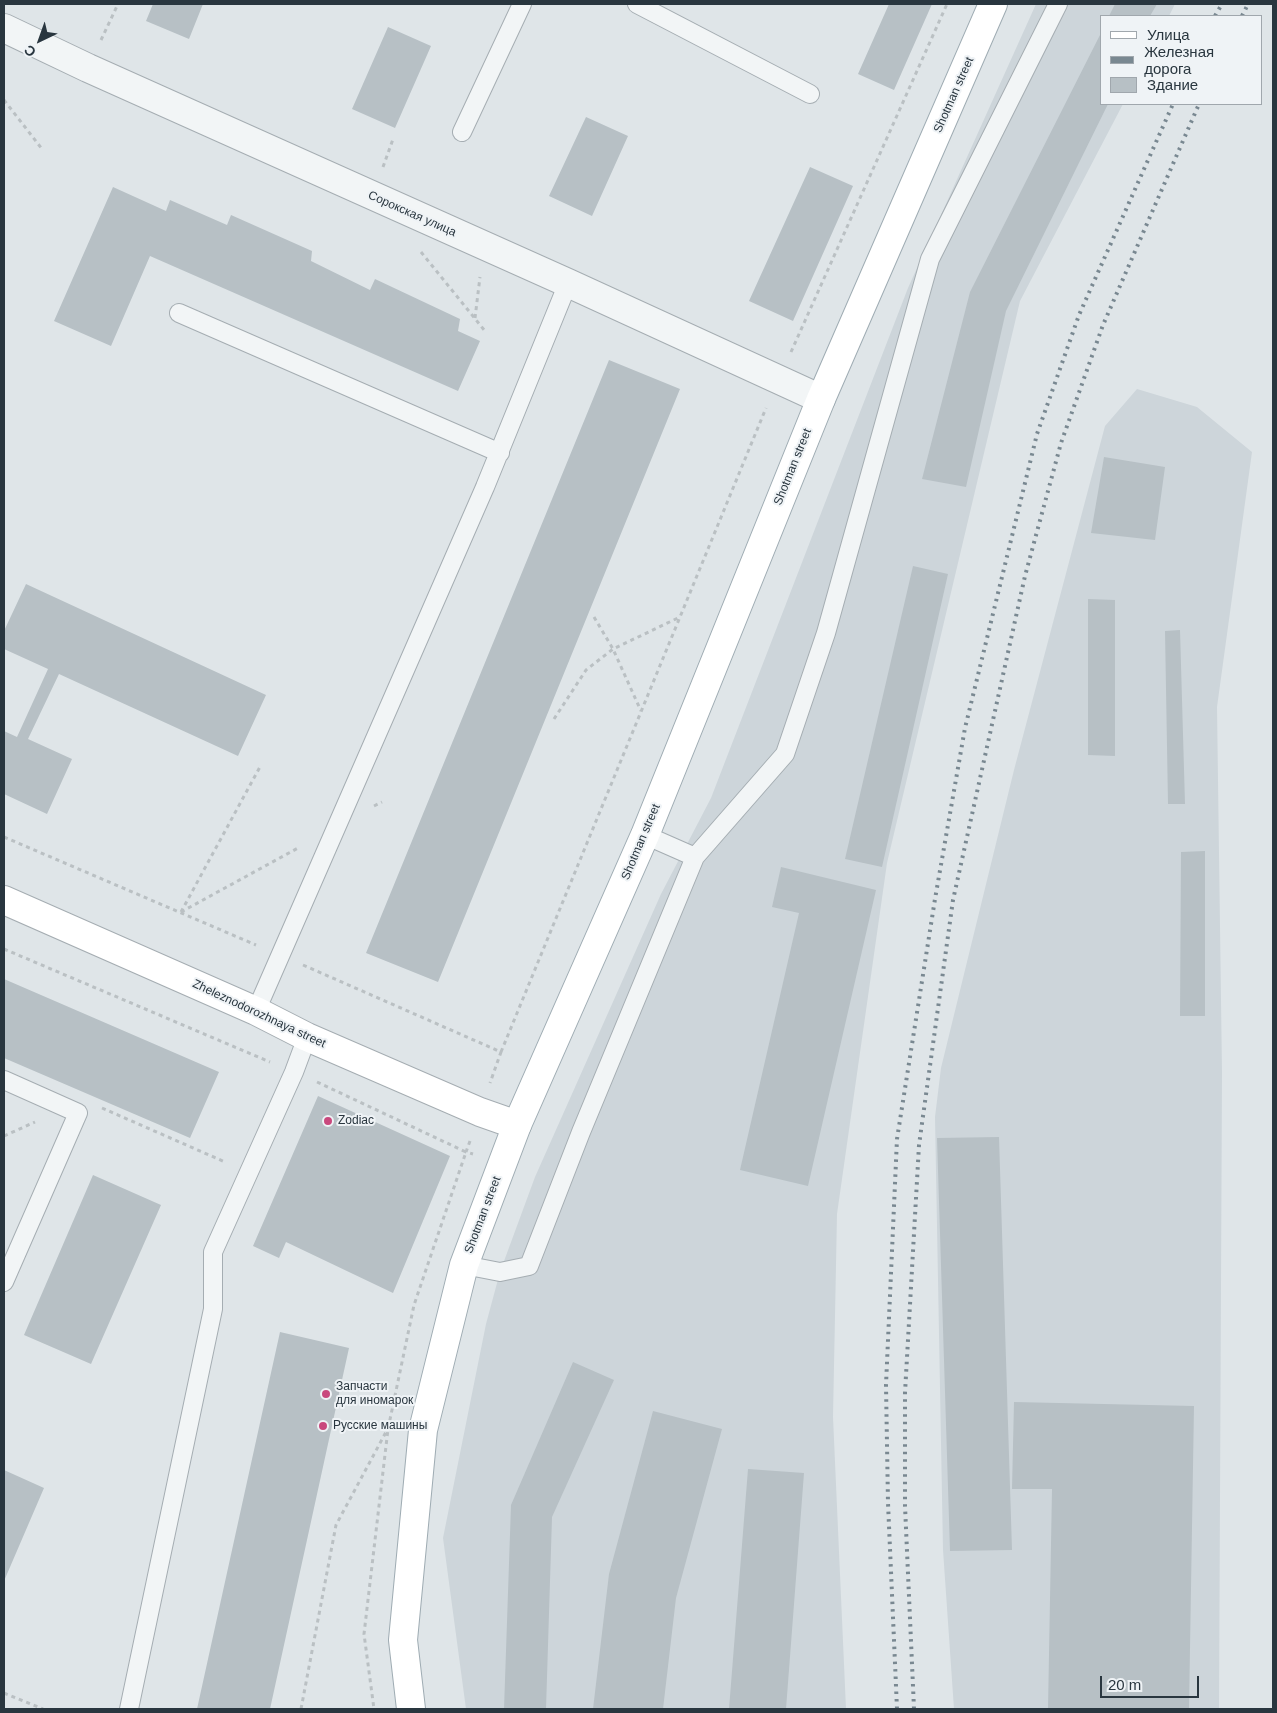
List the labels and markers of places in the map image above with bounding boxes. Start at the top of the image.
place label: Zodiac [338,1114,374,1128]
marker: Zodiac [322,1115,334,1127]
place label: Запчасти для иномарок [336,1380,413,1408]
marker: Запчасти для иномарок [320,1388,332,1400]
place label: Русские машины [333,1419,427,1433]
marker: Русские машины [317,1420,329,1432]

